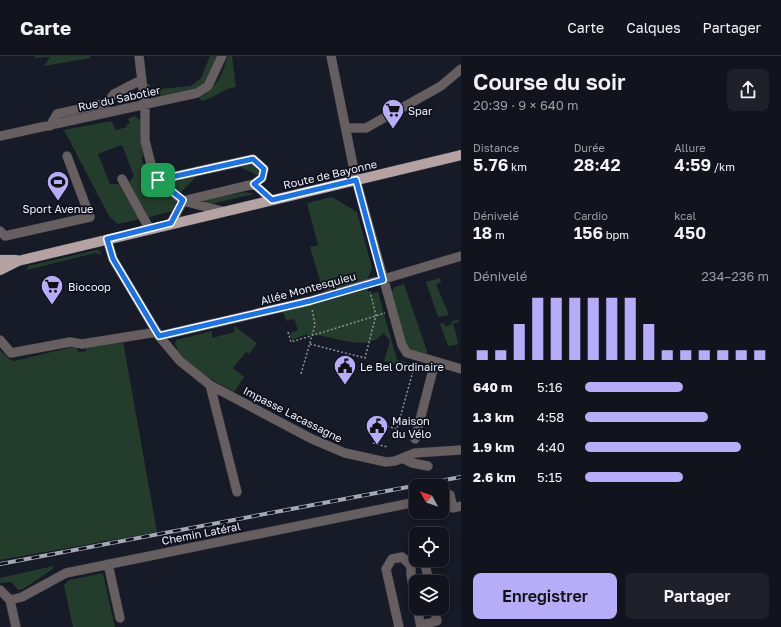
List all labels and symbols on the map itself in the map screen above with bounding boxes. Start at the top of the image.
street label: Rue du Sabotier [77,83,162,113]
supermarket icon: Spar [380,97,406,130]
place label: Spar [408,104,433,117]
street label: Route de Bayonne [282,157,378,191]
pin [141,163,175,197]
sports icon: Sport Avenue [45,169,71,202]
place label: Sport Avenue [23,202,93,215]
street label: Allée Montesquieu [259,269,357,307]
supermarket icon: Biocoop [39,273,65,306]
place label: Biocoop [68,280,111,293]
public building icon: Le Bel Ordinaire [332,353,358,386]
place label: Le Bel Ordinaire [360,360,444,373]
street label: Impasse Lacassagne [241,383,345,445]
public building icon: Maison du Vélo [364,413,390,446]
place label: Maison du Vélo [392,414,432,440]
north arrow [409,479,449,519]
street label: Chemin Latéral [160,519,242,547]

